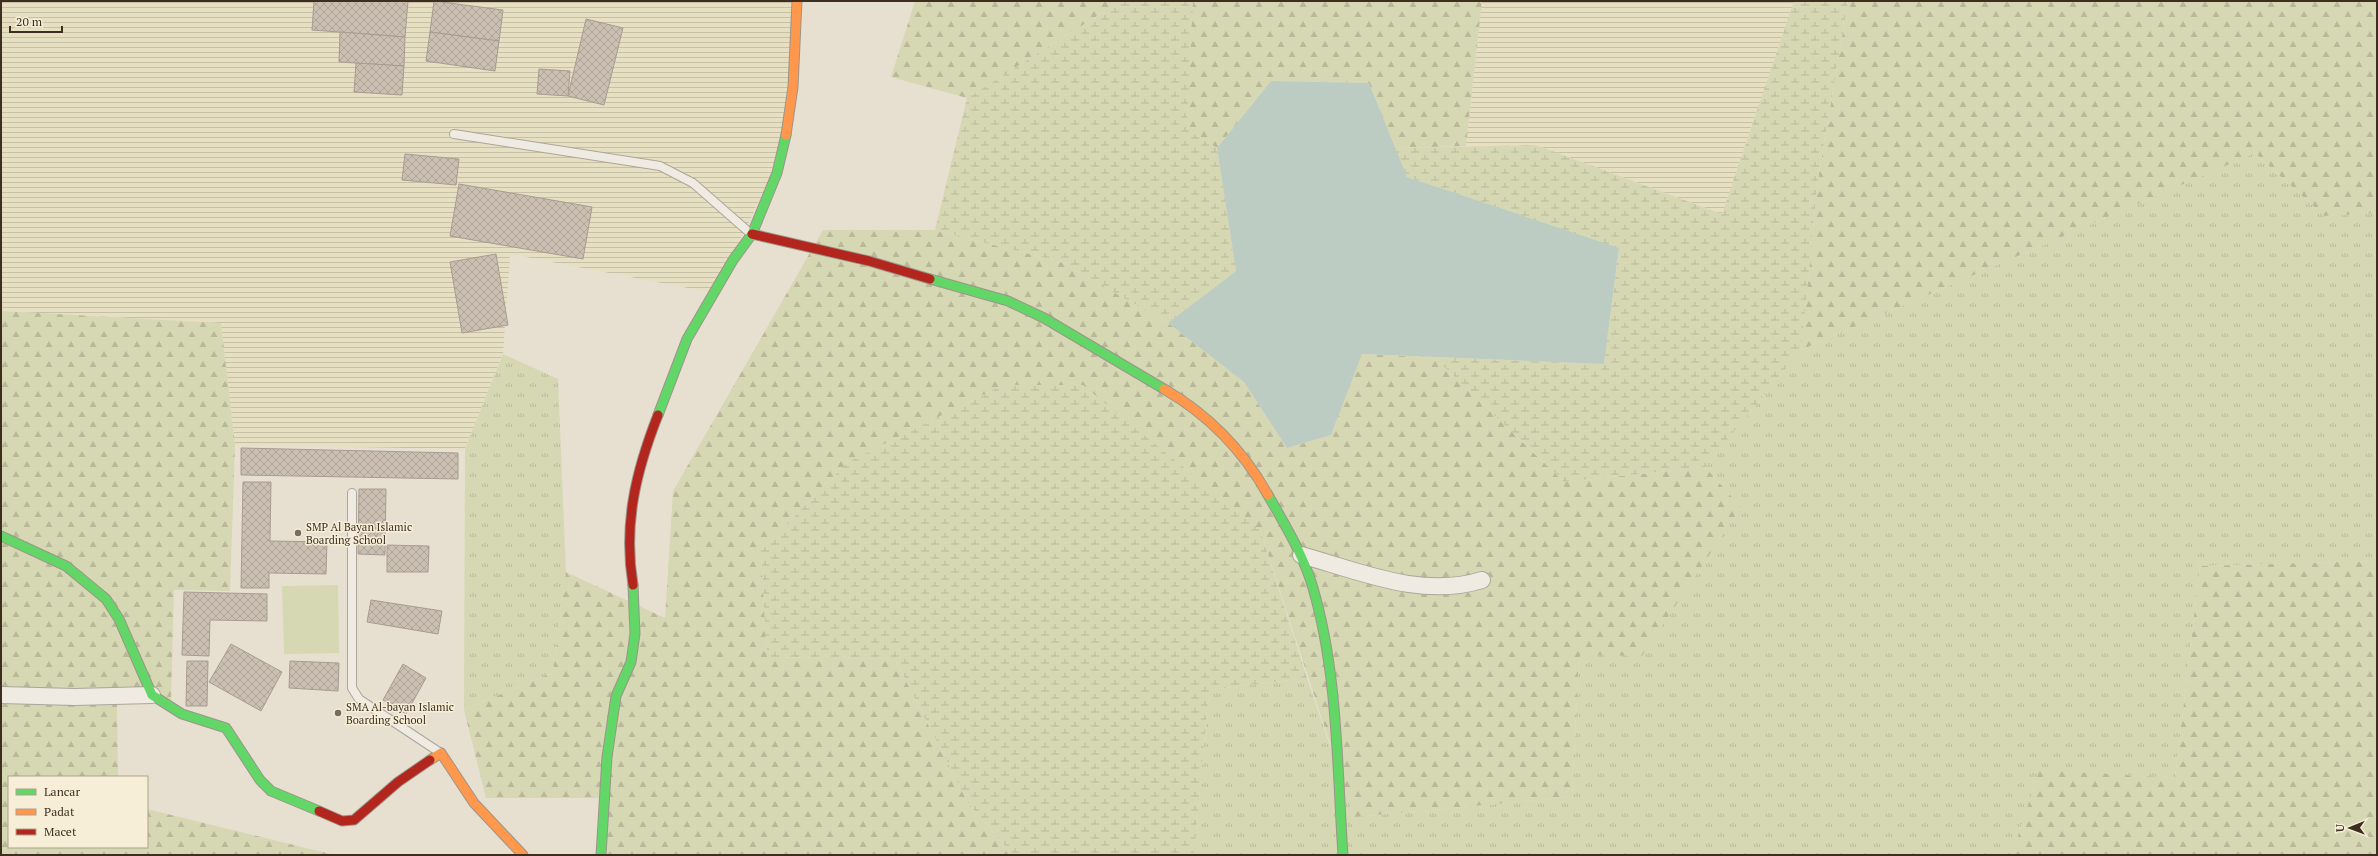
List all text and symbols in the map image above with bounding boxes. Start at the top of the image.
scale bar [10,8,62,34]
text: 20 m [16,14,43,29]
place label: SMP Al Bayan Islamic Boarding School [306,520,412,547]
marker: SMP Al Bayan Islamic Boarding School [293,528,303,538]
place label: SMA Al-bayan Islamic Boarding School [346,700,454,727]
marker: SMA Al-bayan Islamic Boarding School [333,708,343,718]
legend [8,776,148,848]
text: Lancar [44,784,80,799]
text: Padat [44,804,75,819]
north arrow [2330,808,2370,848]
text: Macet [44,824,77,839]
text: U [2333,824,2347,832]

